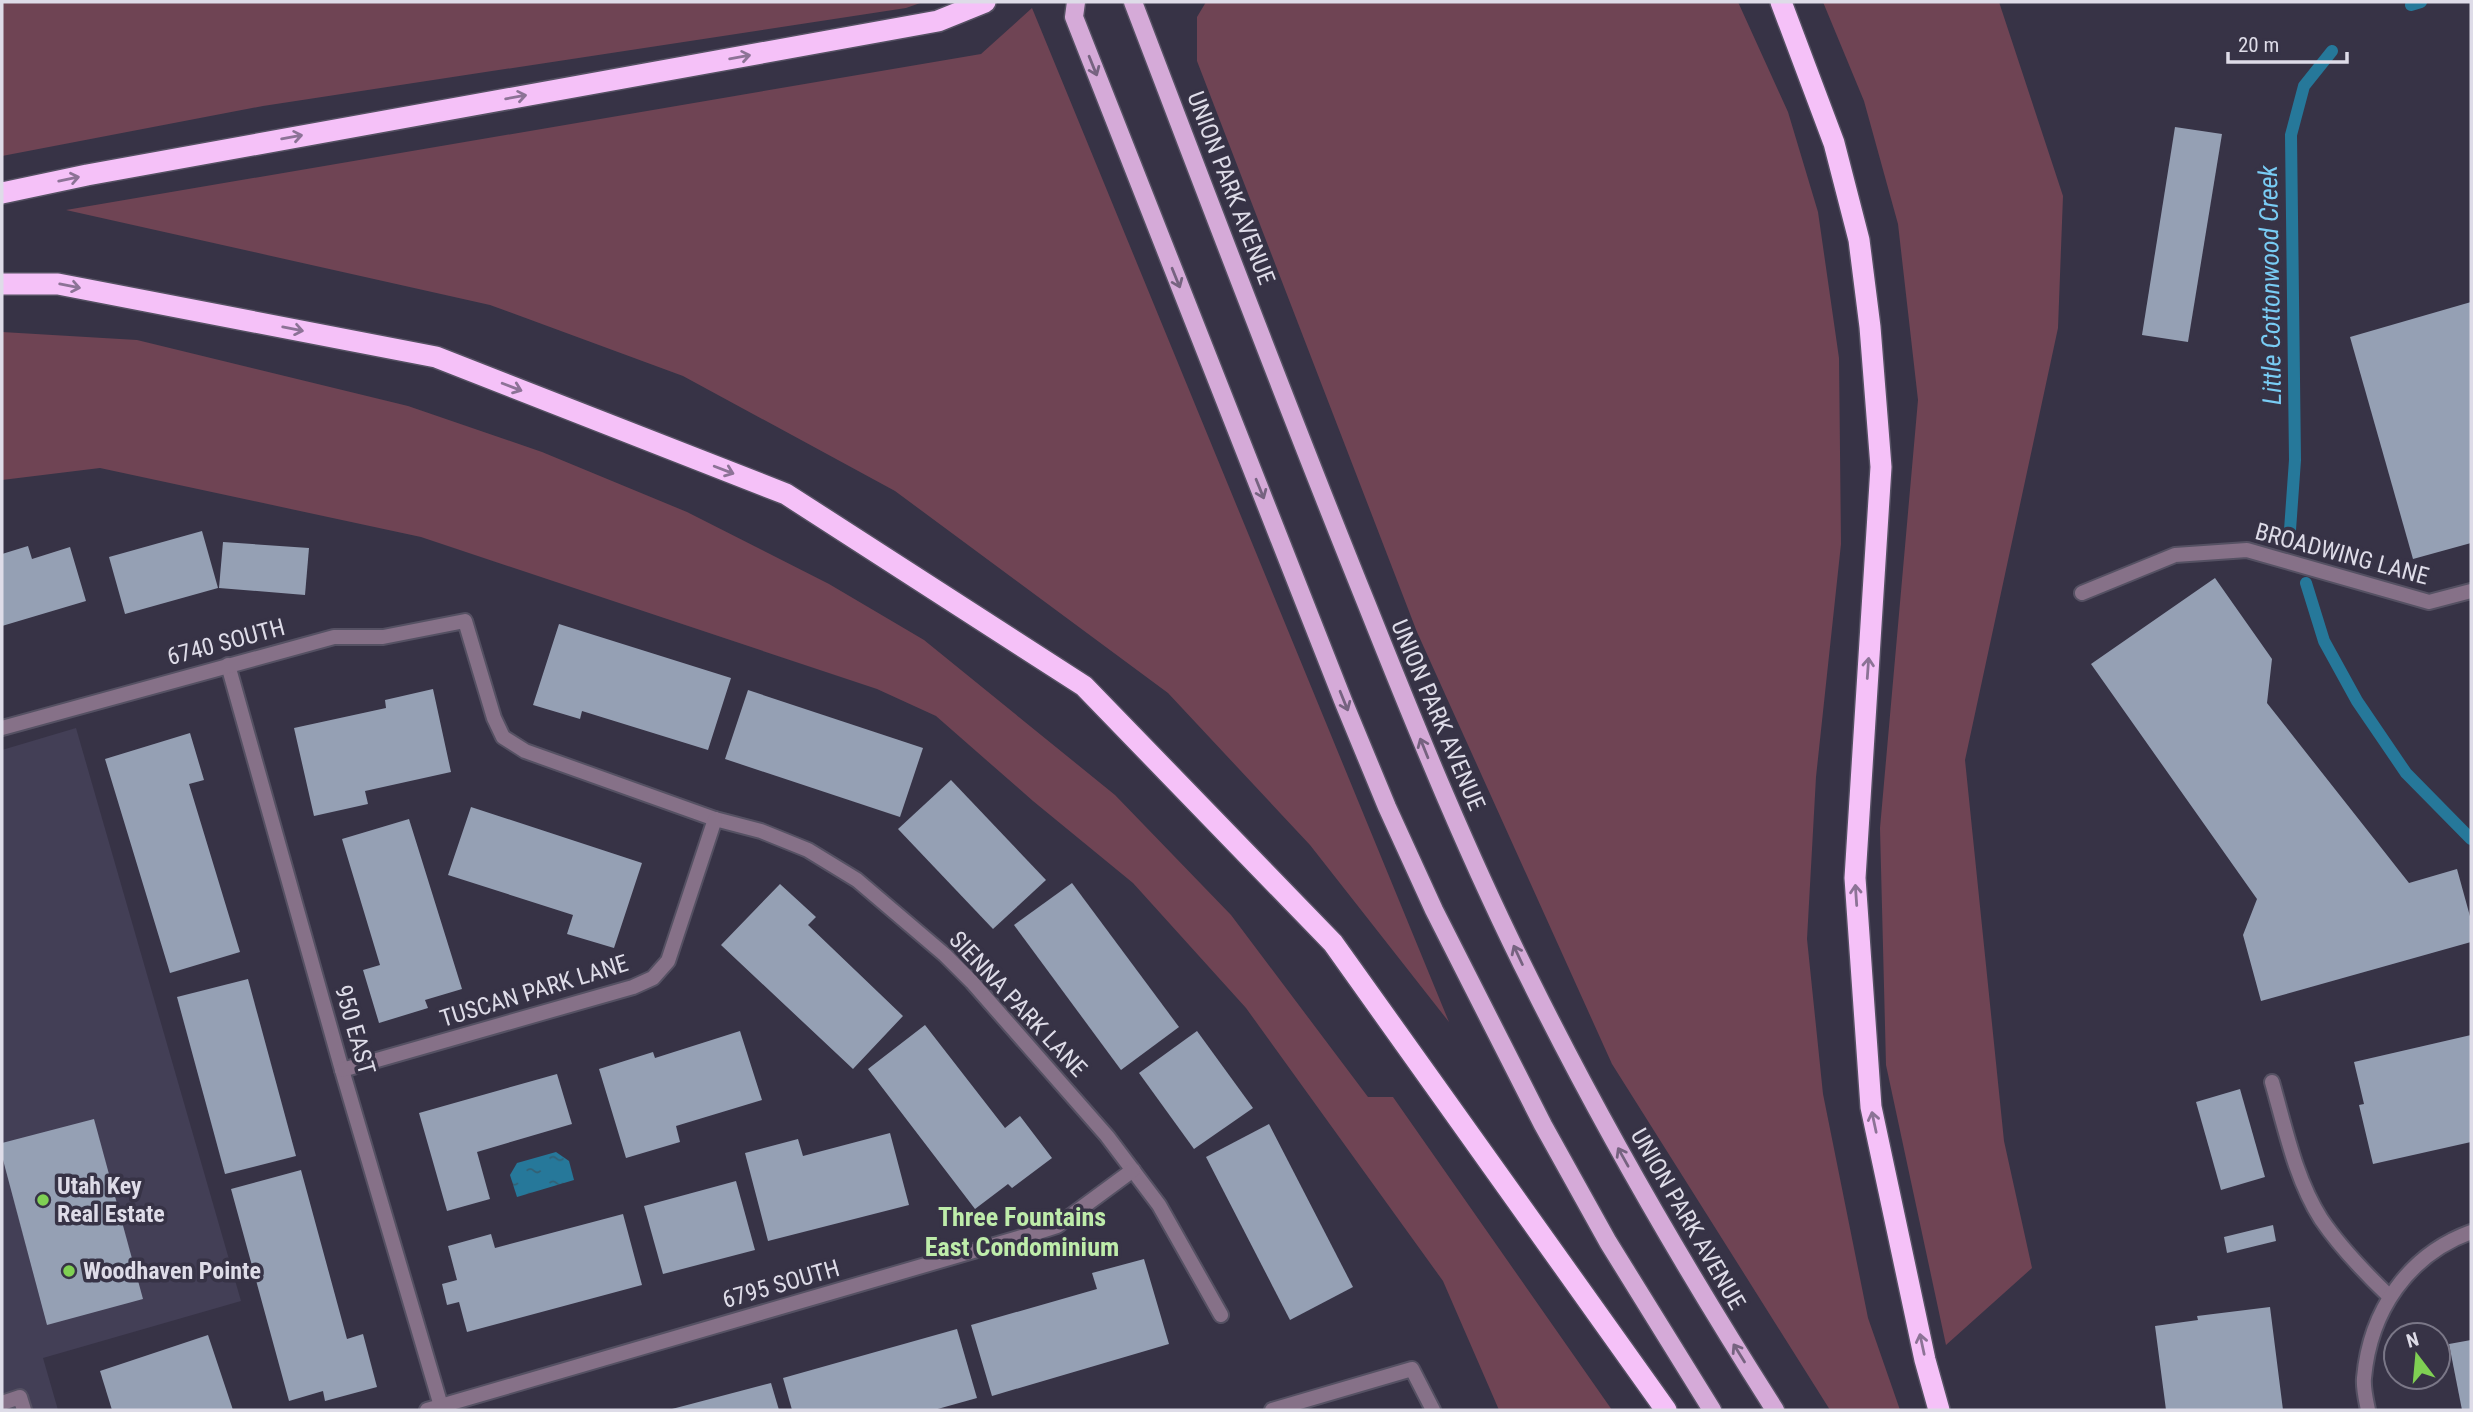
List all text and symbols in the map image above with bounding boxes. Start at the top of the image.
scale bar [2228,21,2347,65]
text: 20 m [2238,33,2279,57]
one-way arrow [728,49,751,63]
one-way arrow [1087,55,1100,77]
street label: UNION PARK AVENUE [1181,88,1281,289]
one-way arrow [504,90,527,103]
one-way arrow [280,130,303,144]
water label: Little Cottonwood Creek [2253,164,2287,405]
one-way arrow [57,171,79,184]
one-way arrow [1171,266,1184,288]
one-way arrow [58,280,81,294]
one-way arrow [281,323,304,337]
one-way arrow [501,381,523,394]
one-way arrow [713,464,735,477]
one-way arrow [1254,478,1267,500]
street label: BROADWING LANE [2252,517,2432,591]
street label: 6740 SOUTH [164,613,288,671]
street label: UNION PARK AVENUE [1385,615,1491,815]
one-way arrow [1862,657,1875,680]
one-way arrow [1338,690,1351,711]
one-way arrow [1417,737,1430,759]
one-way arrow [1849,884,1862,907]
street label: SIENNA PARK LANE [943,925,1093,1083]
one-way arrow [1511,945,1524,966]
street label: TUSCAN PARK LANE [436,949,632,1033]
street label: 950 EAST [329,982,381,1078]
one-way arrow [1866,1111,1880,1134]
street label: UNION PARK AVENUE [1625,1123,1751,1315]
one-way arrow [1616,1147,1630,1167]
place label: Utah Key Real Estate [57,1172,165,1228]
marker: Utah Key Real Estate [35,1192,51,1208]
district label: Three Fountains East Condominium [925,1202,1119,1262]
street label: 6795 SOUTH [719,1254,843,1314]
place label: Woodhaven Pointe [83,1257,261,1285]
marker: Woodhaven Pointe [61,1263,77,1279]
north arrow [2382,1321,2452,1391]
text: N [2404,1327,2421,1353]
one-way arrow [1915,1333,1928,1356]
one-way arrow [1731,1343,1745,1363]

